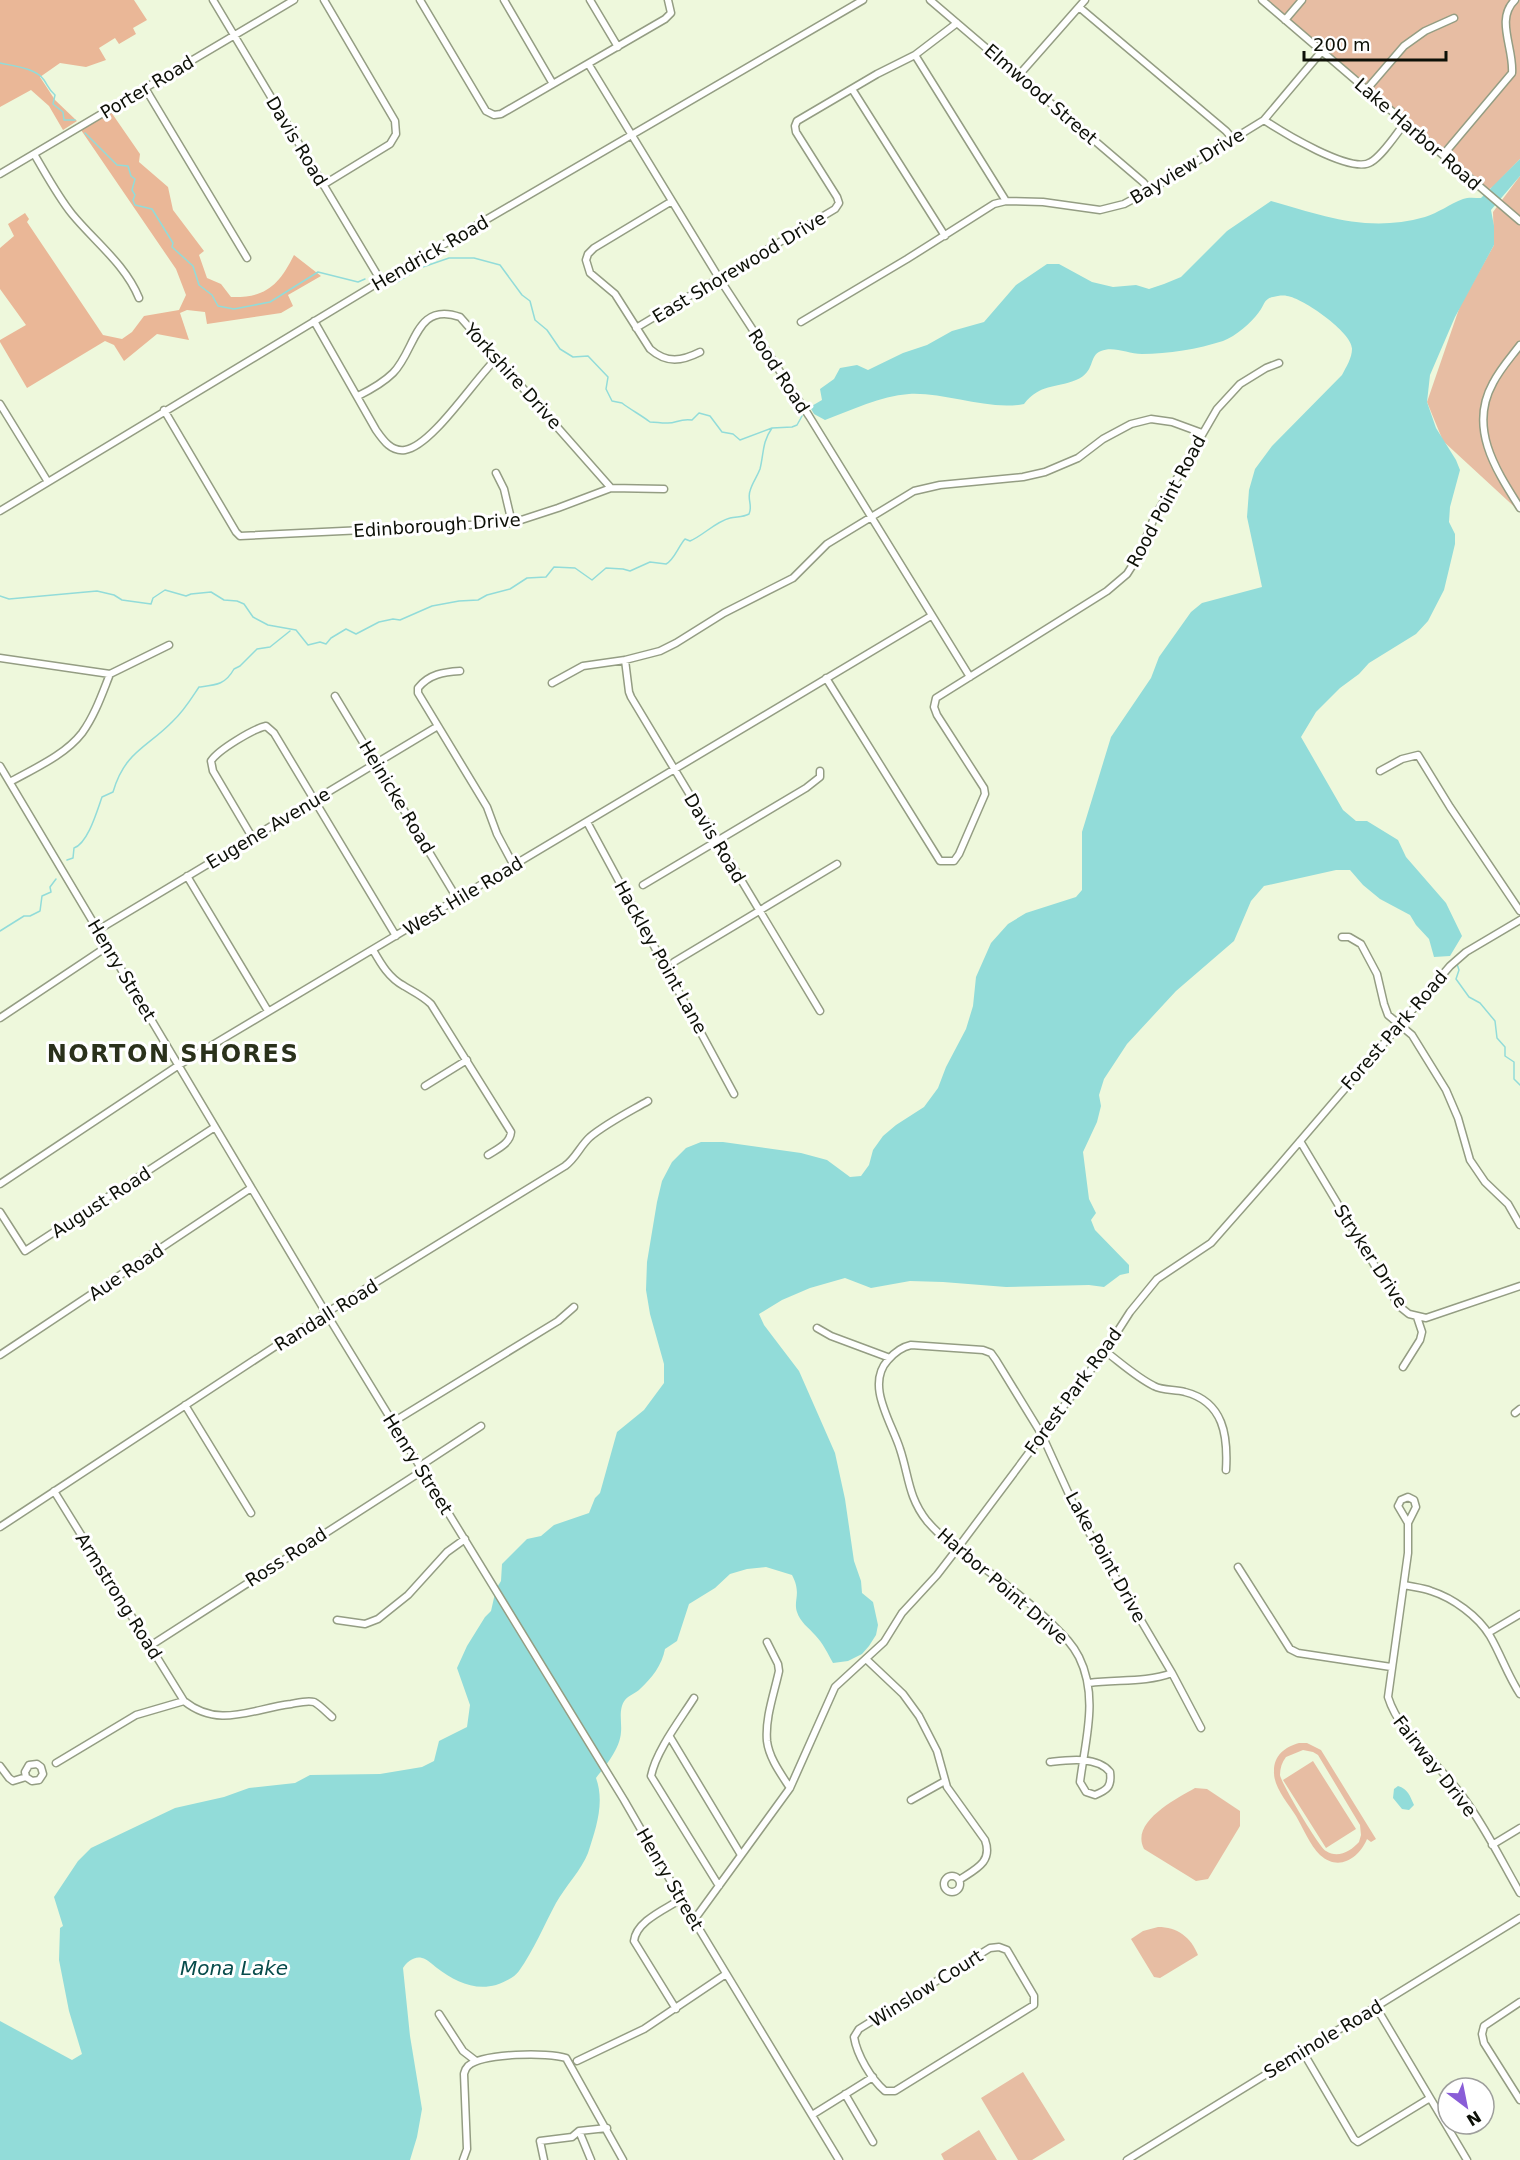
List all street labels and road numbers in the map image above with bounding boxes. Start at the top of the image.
street label: Elmwood Street [980,39,1102,149]
street label: Porter Road [97,51,197,123]
street label: Lake Harbor Road [1351,73,1485,195]
street label: Davis Road [262,92,332,190]
street label: Bayview Drive [1126,124,1248,208]
street label: East Shorewood Drive [649,207,829,327]
street label: Hendrick Road [368,211,492,295]
street label: Yorkshire Drive [459,318,566,433]
street label: Rood Road [744,325,814,417]
street label: Rood Point Road [1122,431,1210,571]
street label: Edinborough Drive [353,509,521,541]
street label: Heinicke Road [355,737,439,857]
street label: Eugene Avenue [202,783,334,873]
street label: Davis Road [680,789,750,887]
street label: West Hile Road [400,852,526,940]
street label: Hackley Point Lane [610,877,712,1037]
street label: Henry Street [84,916,160,1024]
street label: Forest Park Road [1337,966,1451,1094]
street label: August Road [48,1162,154,1242]
street label: Stryker Drive [1330,1201,1412,1311]
street label: Aue Road [85,1239,167,1305]
street label: Randall Road [270,1275,382,1355]
street label: Forest Park Road [1020,1324,1126,1458]
street label: Henry Street [379,1410,457,1518]
street label: Lake Point Drive [1061,1488,1151,1626]
street label: Ross Road [242,1523,330,1591]
street label: Harbor Point Drive [933,1524,1073,1648]
street label: Armstrong Road [72,1529,166,1663]
street label: Fairway Drive [1389,1711,1481,1821]
street label: Henry Street [632,1824,708,1934]
street label: Winslow Court [866,1945,986,2031]
street label: Seminole Road [1260,1995,1386,2083]

